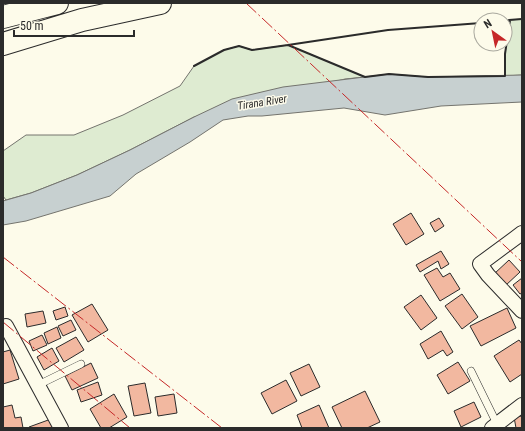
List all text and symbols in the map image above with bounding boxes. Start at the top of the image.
scale bar [14,12,134,38]
north arrow [473,12,513,52]
text: N [481,17,494,31]
text: 50 m [20,19,44,33]
water label: Tirana River [236,92,288,113]

